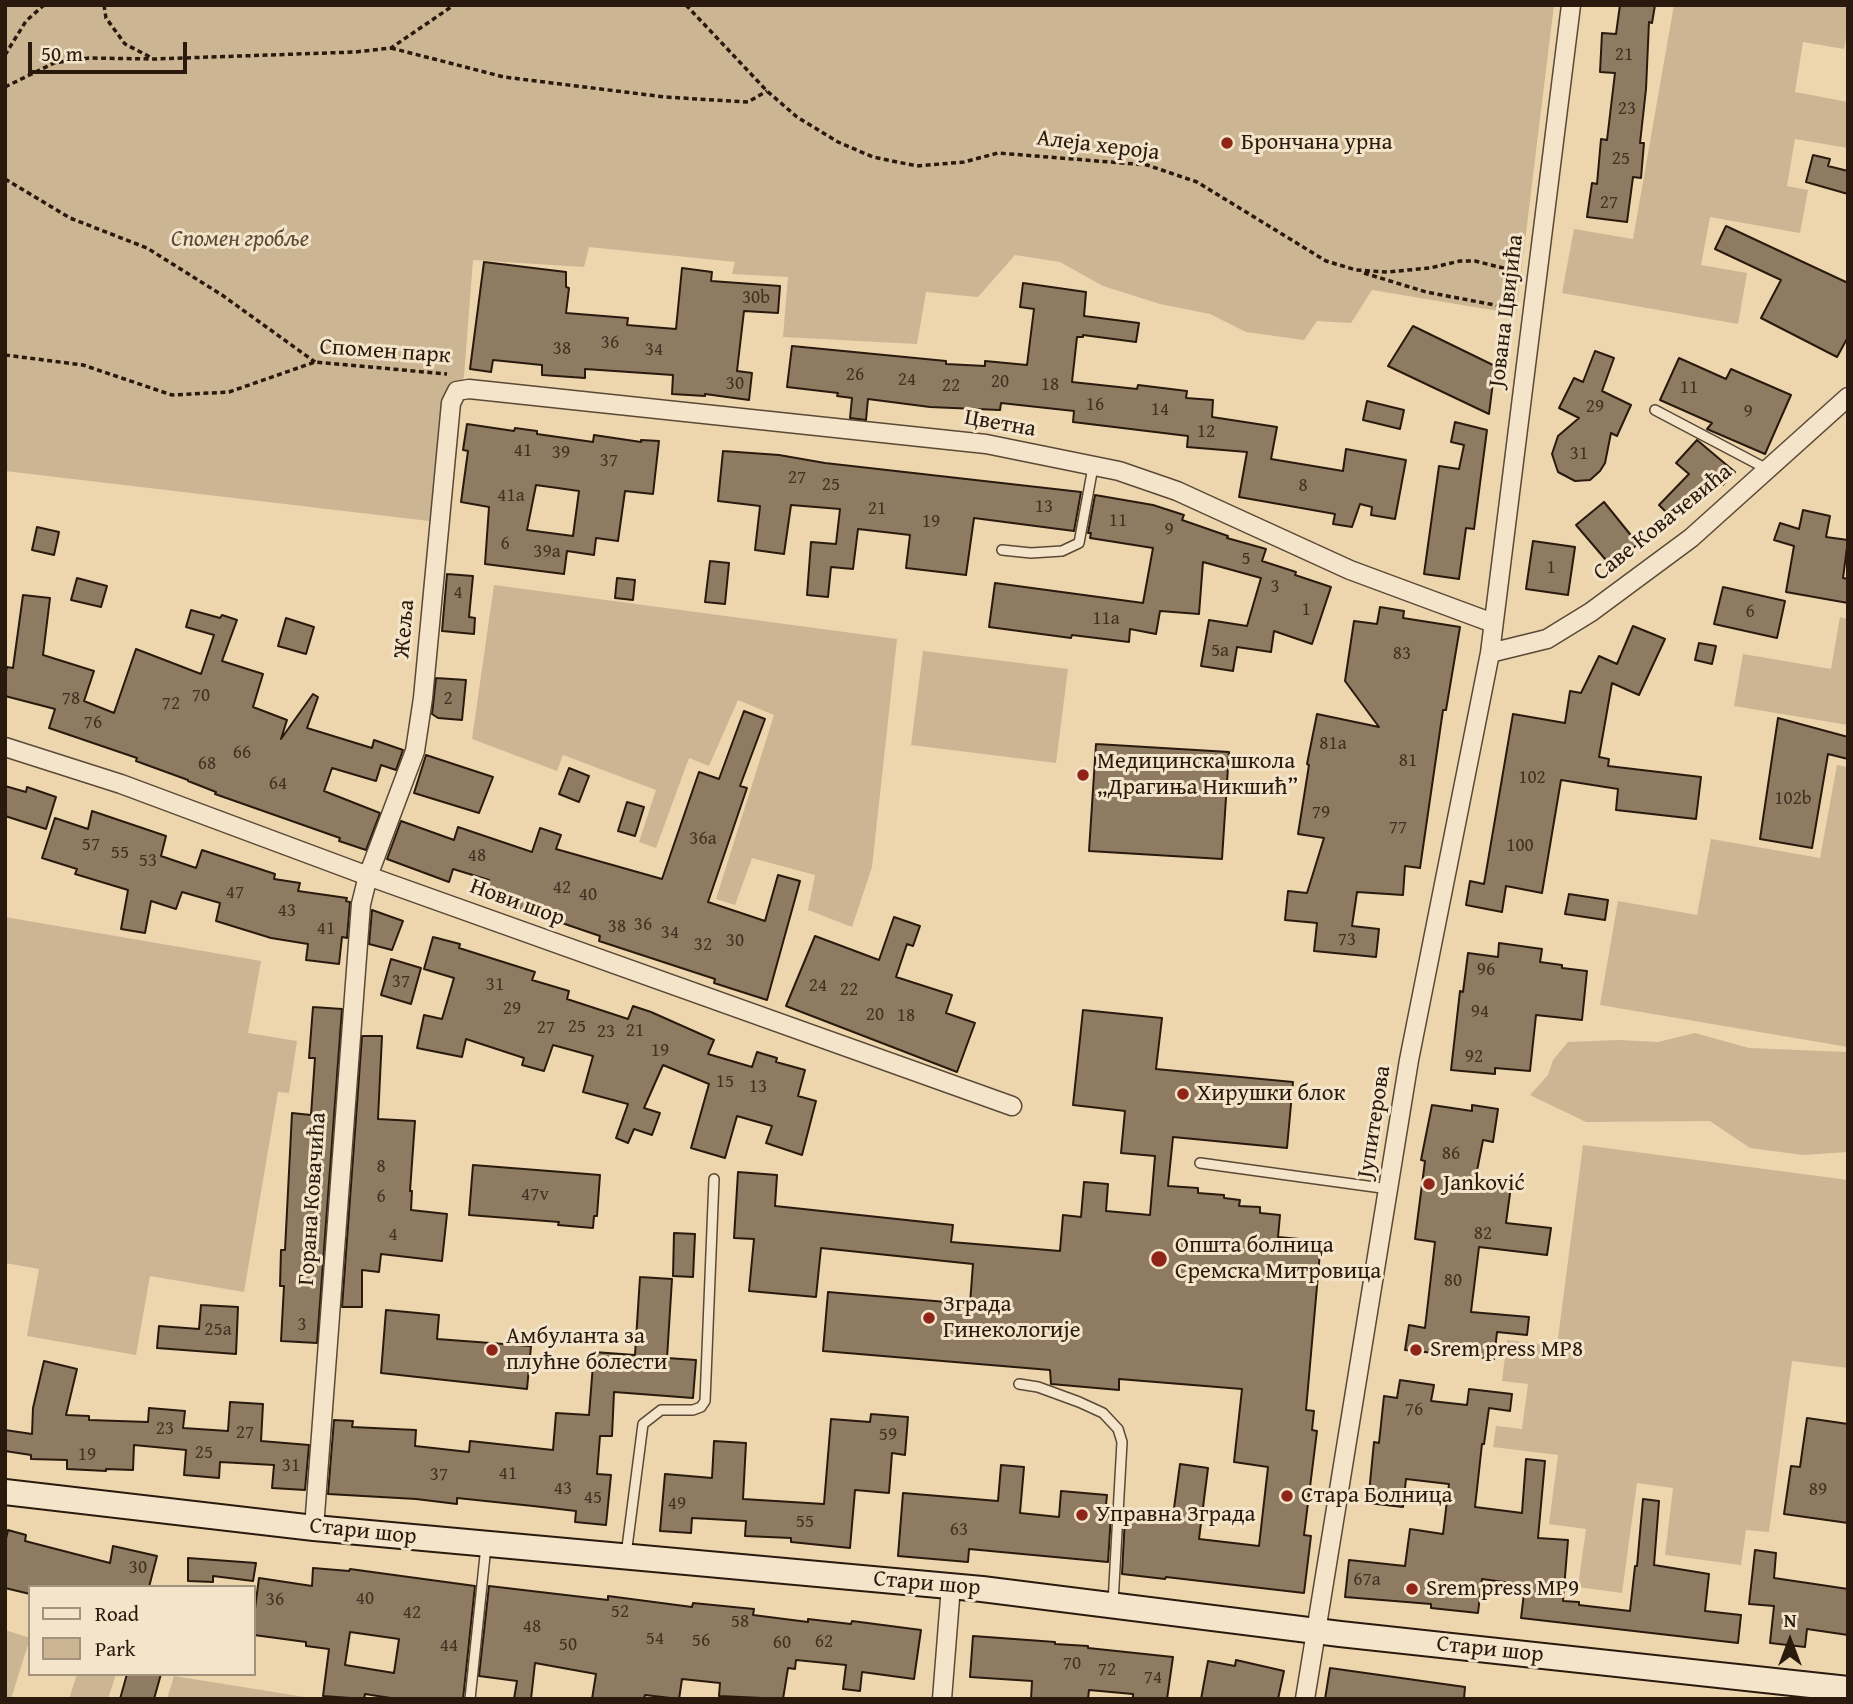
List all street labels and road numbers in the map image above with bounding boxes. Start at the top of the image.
street label: Алеја хероја [1035,125,1161,167]
street label: Јована Цвијића [1484,233,1530,389]
street label: Спомен парк [319,334,451,370]
street label: Цветна [962,404,1038,444]
street label: Саве Ковачевића [1588,459,1738,587]
street label: Жеља [389,598,421,660]
street label: Нови шор [466,873,568,933]
street label: Јупитерова [1352,1064,1398,1180]
street label: Горана Ковачића [293,1112,333,1286]
street label: Стари шор [308,1513,418,1551]
street label: Стари шор [872,1566,982,1602]
street label: Стари шор [1435,1631,1545,1669]

